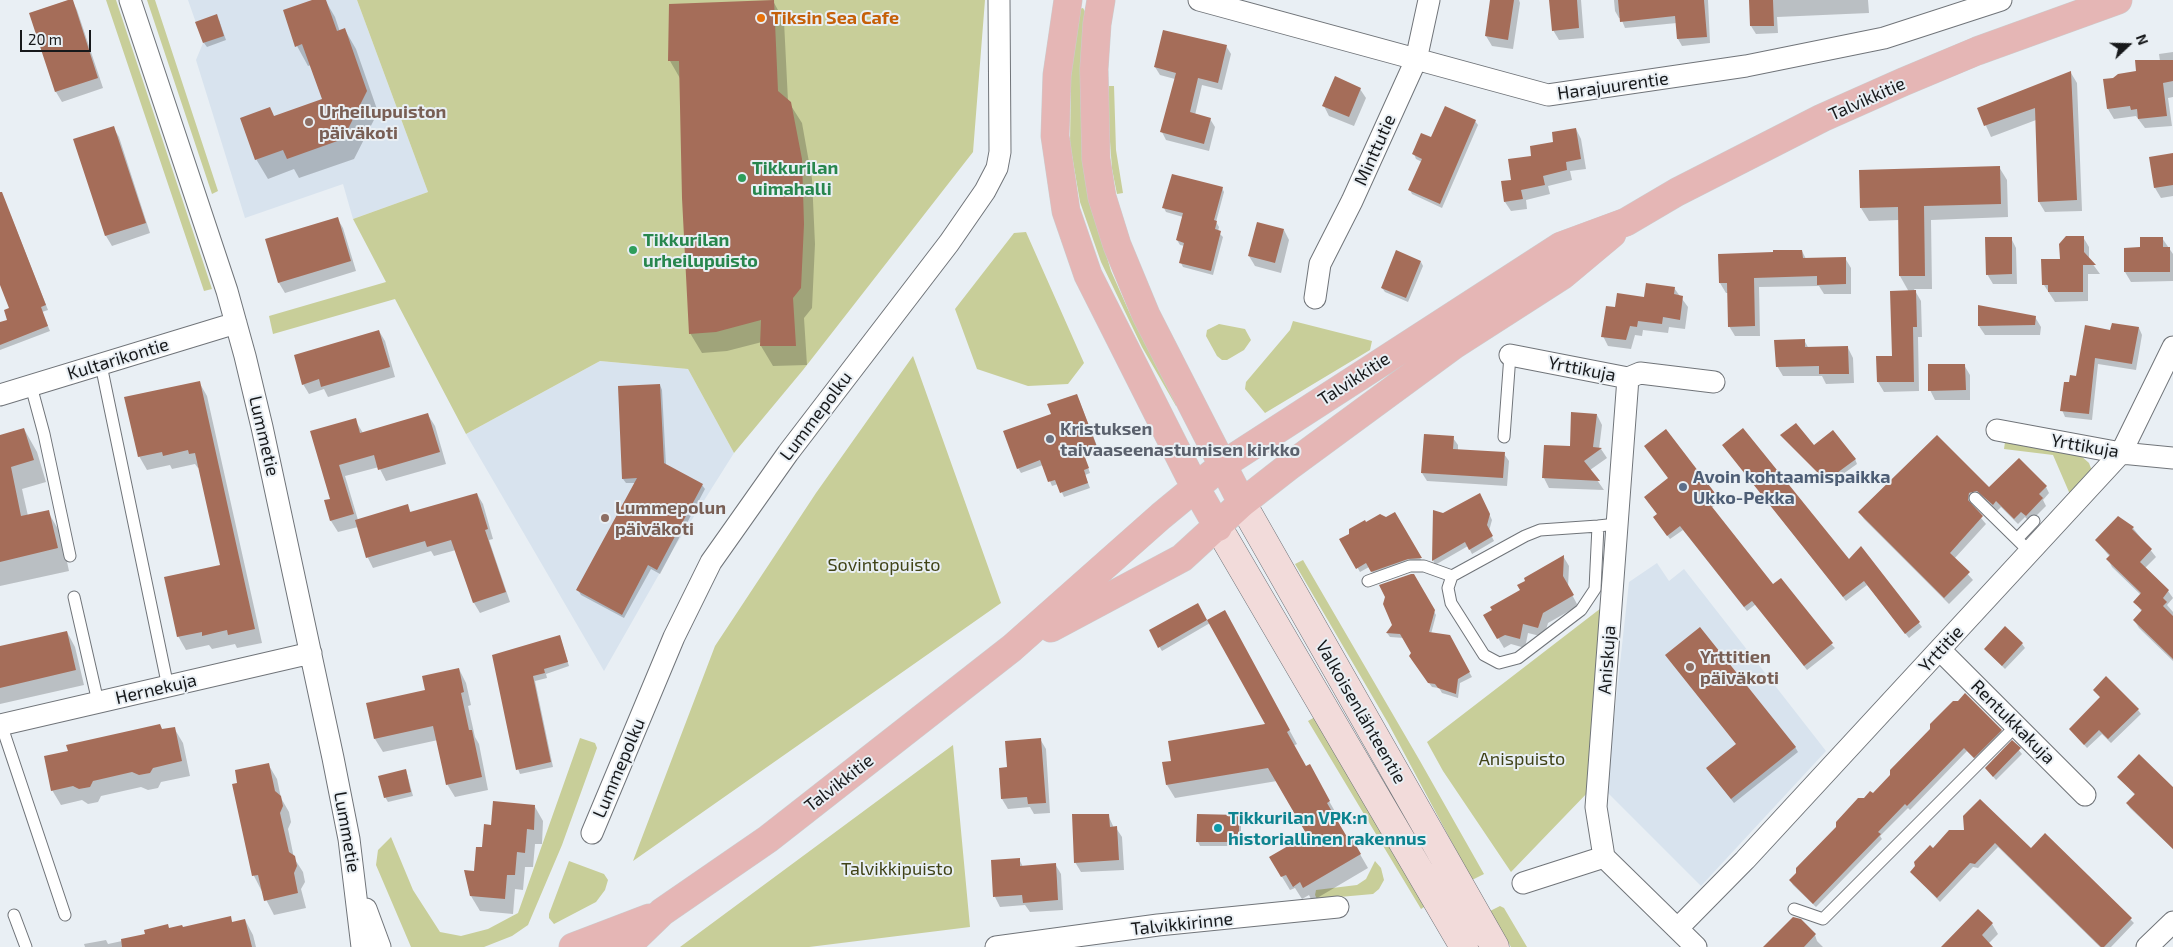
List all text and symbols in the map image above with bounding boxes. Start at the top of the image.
place label: Tiksin Sea Cafe [771,7,899,29]
marker: Tiksin Sea Cafe [755,12,767,24]
scale bar [22,20,94,52]
north arrow [2103,20,2153,70]
text: 20 m [28,30,62,48]
text: N [2133,32,2152,47]
street label: Harajuurentie [1556,68,1670,104]
street label: Talvikkitie [1825,73,1909,125]
place label: Urheilupuiston päiväkoti [319,101,446,144]
street label: Minttutie [1350,111,1400,189]
marker: Urheilupuiston päiväkoti [303,116,315,128]
place label: Tikkurilan uimahalli [752,157,838,200]
marker: Tikkurilan uimahalli [736,172,748,184]
place label: Tikkurilan urheilupuisto [643,229,758,272]
marker: Tikkurilan urheilupuisto [627,244,639,256]
street label: Kultarikontie [65,333,171,385]
street label: Talvikkitie [1314,348,1394,410]
street label: Yrttikuja [1546,352,1618,386]
street label: Lummepolku [775,367,857,465]
street label: Lummetie [244,394,284,478]
place label: Kristuksen taivaaseenastumisen kirkko [1060,418,1300,460]
street label: Yrttikuja [2049,429,2121,463]
marker: Kristuksen taivaaseenastumisen kirkko [1044,433,1056,445]
place label: Avoin kohtaamispaikka Ukko-Pekka [1693,466,1891,508]
marker: Avoin kohtaamispaikka Ukko-Pekka [1677,481,1689,493]
place label: Lummepolun päiväkoti [615,497,726,540]
marker: Lummepolun päiväkoti [599,512,611,524]
park label: Sovintopuisto [827,554,941,576]
street label: Yrttitie [1914,621,1968,677]
street label: Aniskuja [1594,625,1620,695]
street label: Valkoisenlähteentie [1311,637,1411,787]
place label: Yrttitien päiväkoti [1700,646,1779,689]
marker: Yrttitien päiväkoti [1684,661,1696,673]
street label: Hernekuja [113,669,199,709]
street label: Rentukkakuja [1966,675,2060,769]
street label: Lummepolku [588,715,650,821]
park label: Anispuisto [1479,748,1565,770]
street label: Talvikkitie [800,749,878,817]
street label: Lummetie [329,790,365,874]
place label: Tikkurilan VPK:n historiallinen rakennus [1228,807,1426,850]
marker: Tikkurilan VPK:n historiallinen rakennus [1212,822,1224,834]
park label: Talvikkipuisto [841,858,953,880]
street label: Talvikkirinne [1130,908,1234,940]

